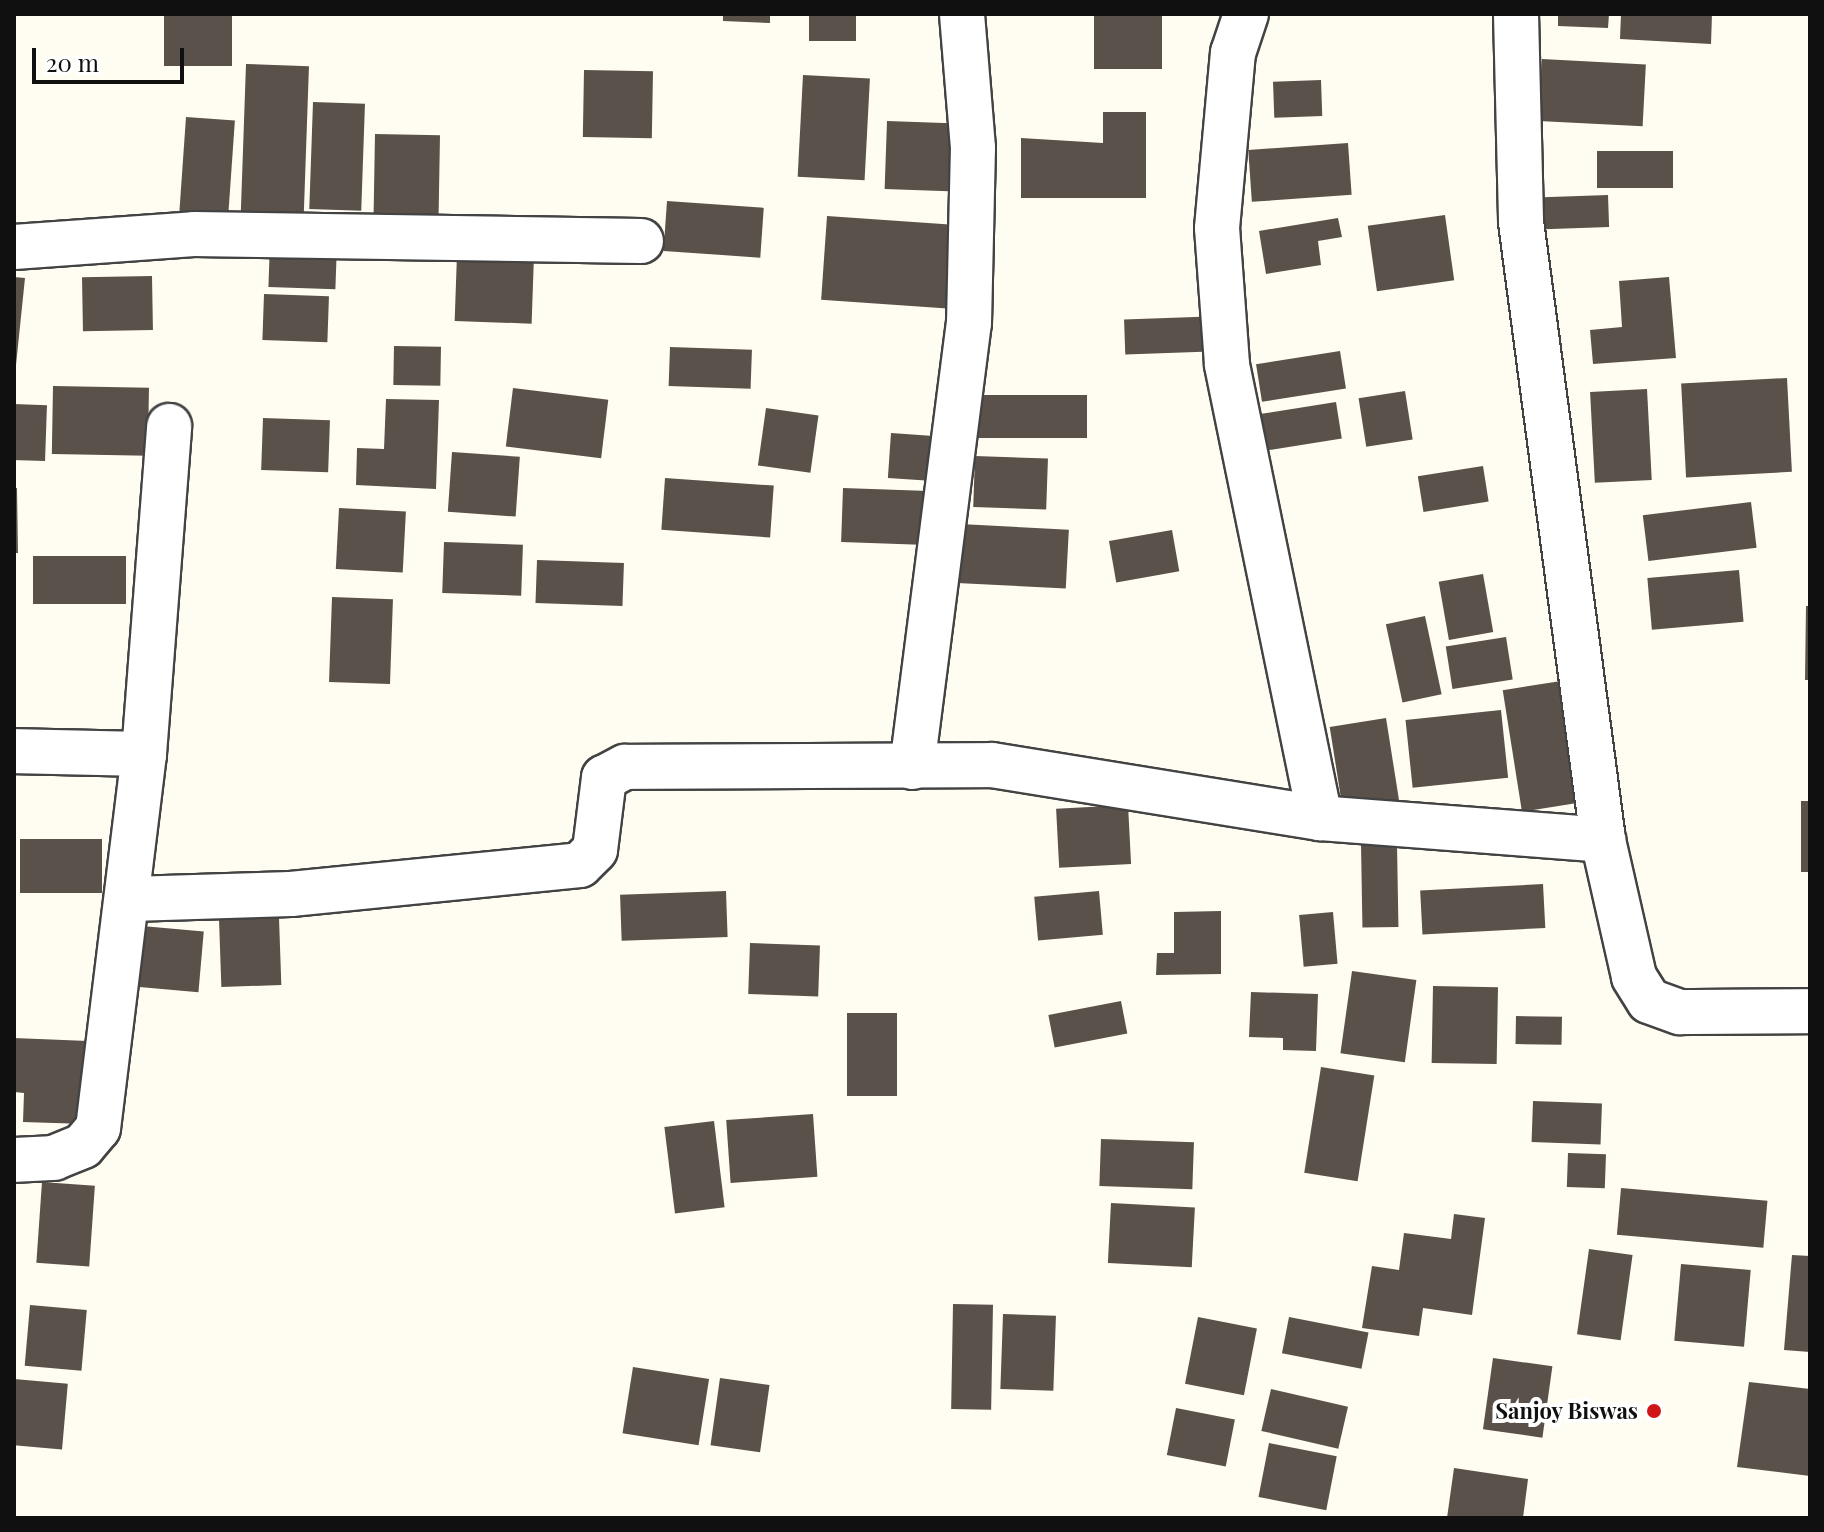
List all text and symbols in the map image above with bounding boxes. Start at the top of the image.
scale bar [36,32,188,82]
text: 20 m [46,46,99,78]
place label: Sanjoy Biswas [1495,1398,1638,1424]
marker: Sanjoy Biswas [1645,1402,1663,1420]

